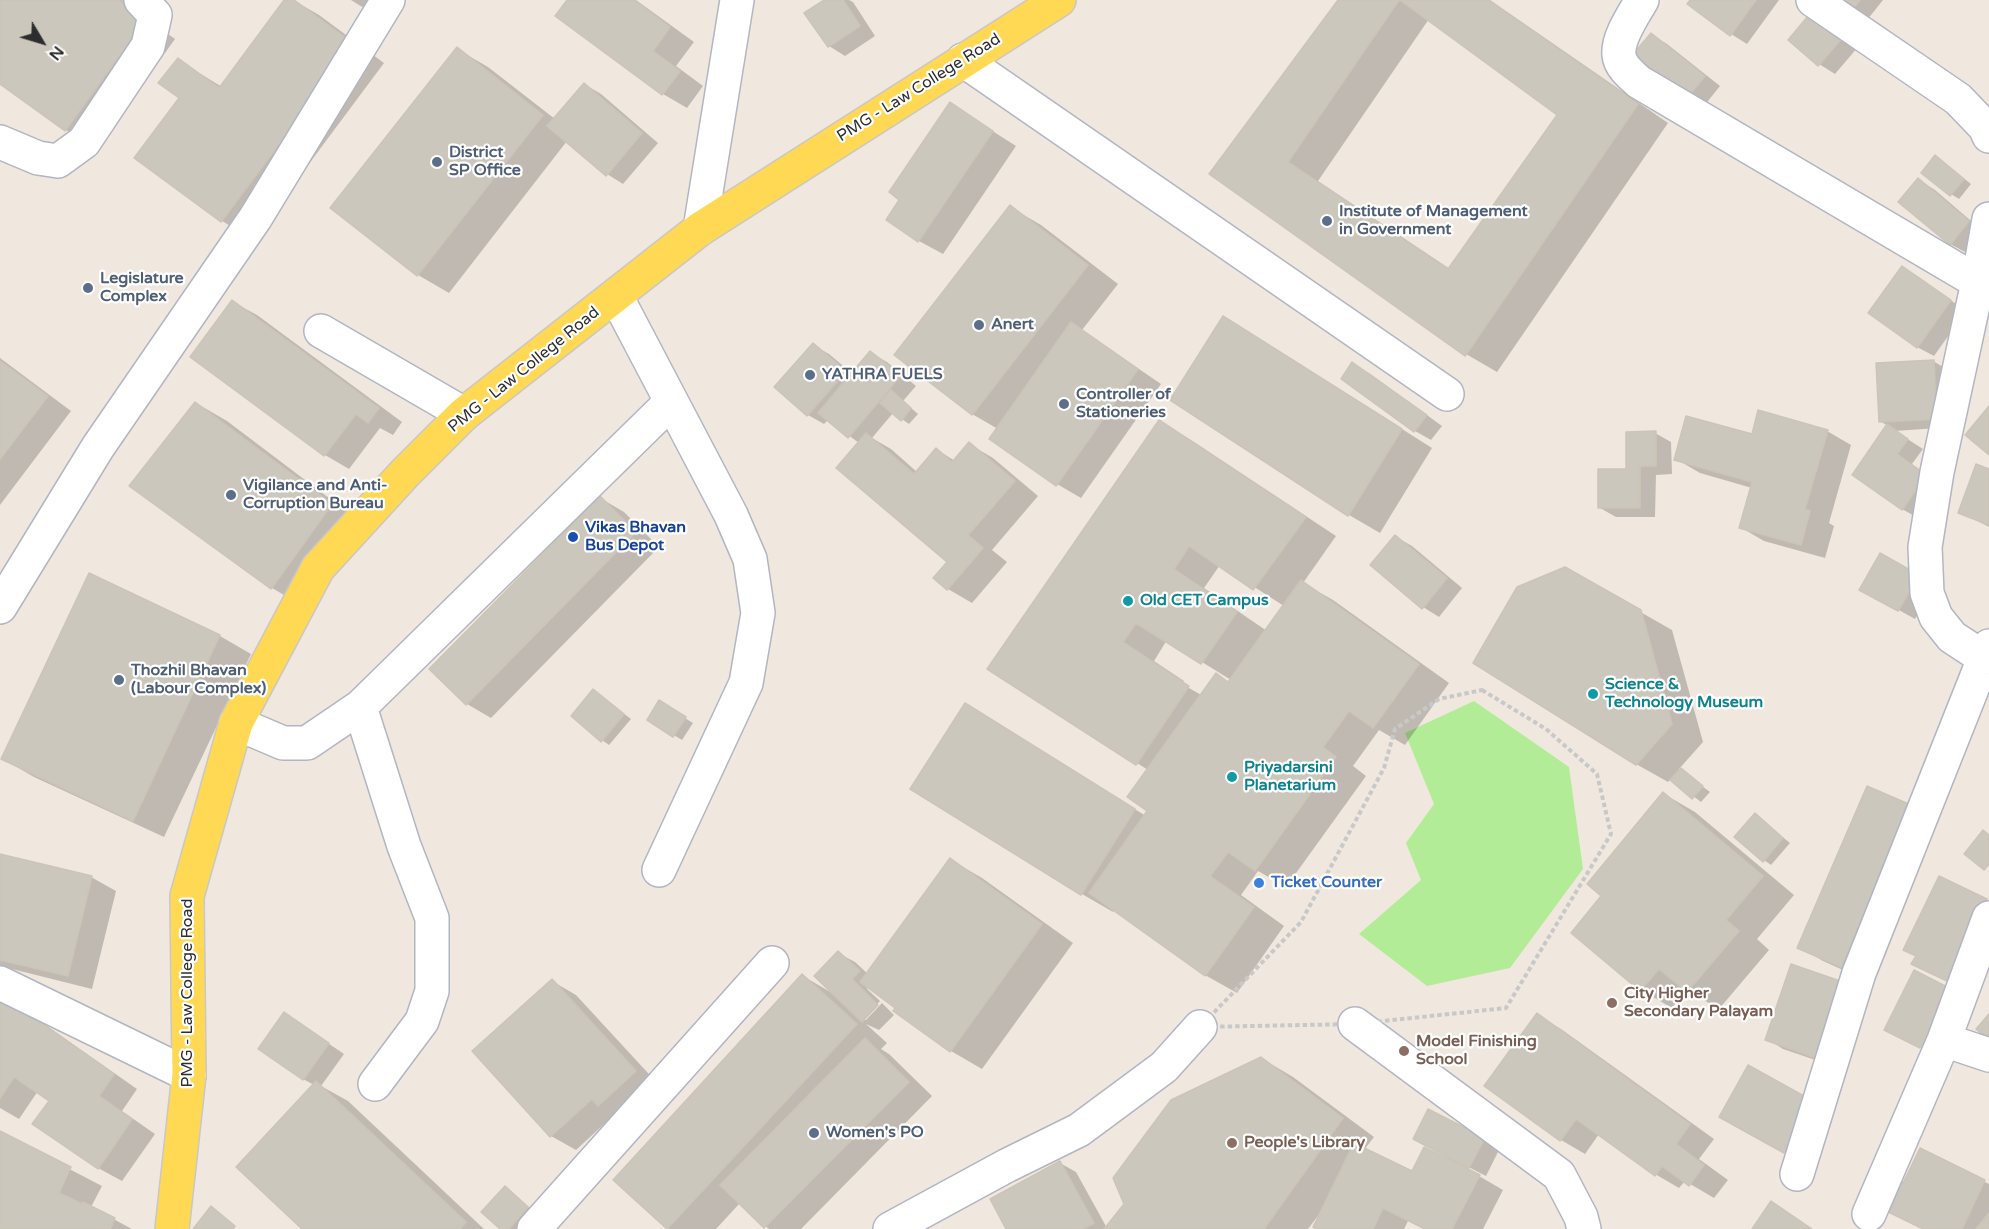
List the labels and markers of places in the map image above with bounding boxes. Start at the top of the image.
place label: District SP Office [449,143,521,181]
marker: District SP Office [430,155,444,169]
place label: Institute of Management in Government [1339,202,1528,240]
marker: Institute of Management in Government [1320,214,1334,228]
place label: Legislature Complex [100,269,184,307]
marker: Legislature Complex [81,281,95,295]
place label: Anert [991,315,1034,335]
marker: Anert [972,318,986,332]
place label: YATHRA FUELS [822,365,943,385]
marker: YATHRA FUELS [803,368,817,382]
place label: Controller of Stationeries [1076,385,1171,423]
marker: Controller of Stationeries [1057,397,1071,411]
place label: Vigilance and Anti- Corruption Bureau [243,476,387,514]
marker: Vigilance and Anti- Corruption Bureau [224,488,238,502]
place label: Vikas Bhavan Bus Depot [585,518,686,556]
marker: Vikas Bhavan Bus Depot [566,530,580,544]
place label: Old CET Campus [1140,591,1269,611]
marker: Old CET Campus [1121,594,1135,608]
place label: Thozhil Bhavan (Labour Complex) [131,661,266,699]
marker: Thozhil Bhavan (Labour Complex) [112,673,126,687]
place label: Science & Technology Museum [1605,675,1763,713]
marker: Science & Technology Museum [1586,687,1600,701]
place label: Priyadarsini Planetarium [1244,758,1336,796]
marker: Priyadarsini Planetarium [1225,770,1239,784]
place label: Ticket Counter [1271,873,1382,893]
marker: Ticket Counter [1252,876,1266,890]
place label: City Higher Secondary Palayam [1624,984,1773,1022]
marker: City Higher Secondary Palayam [1605,996,1619,1010]
place label: Model Finishing School [1416,1032,1537,1070]
marker: Model Finishing School [1397,1044,1411,1058]
place label: Women's PO [826,1123,924,1143]
marker: Women's PO [807,1126,821,1140]
place label: People's Library [1244,1133,1365,1153]
marker: People's Library [1225,1136,1239,1150]

